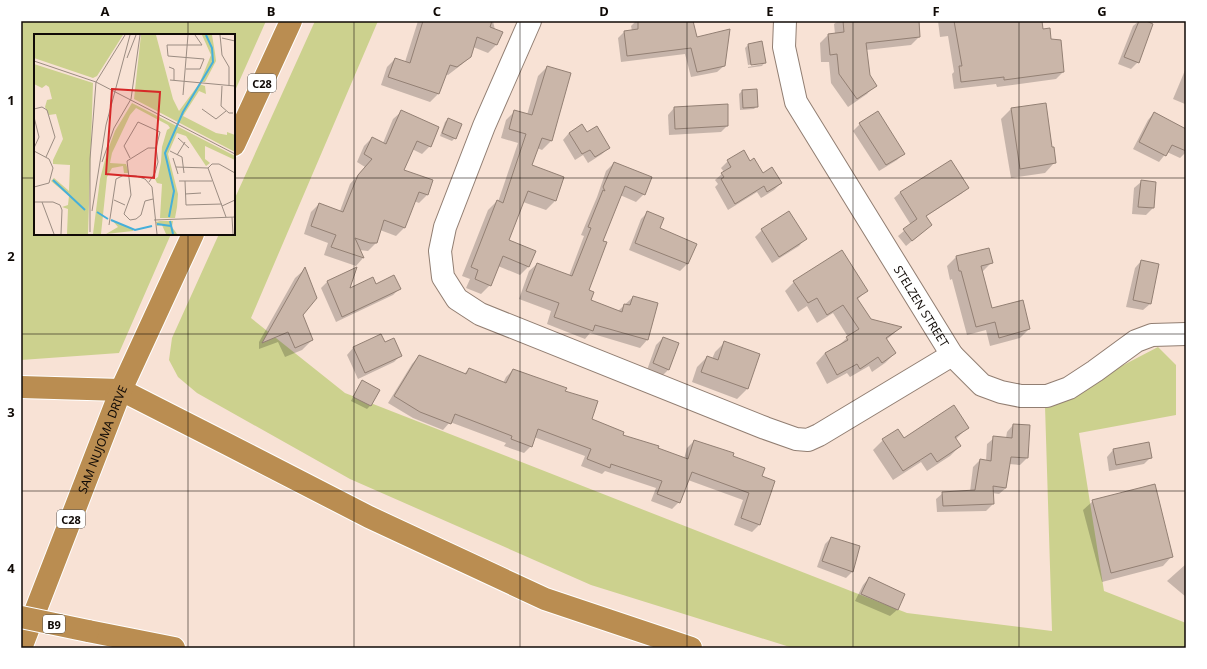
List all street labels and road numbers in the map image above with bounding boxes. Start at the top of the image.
road number: C28 [248,74,276,92]
street label: STELZEN STREET [890,262,954,350]
street label: SAM NUJOMA DRIVE [73,382,131,496]
road number: C28 [57,510,85,528]
road number: B9 [43,615,65,633]

